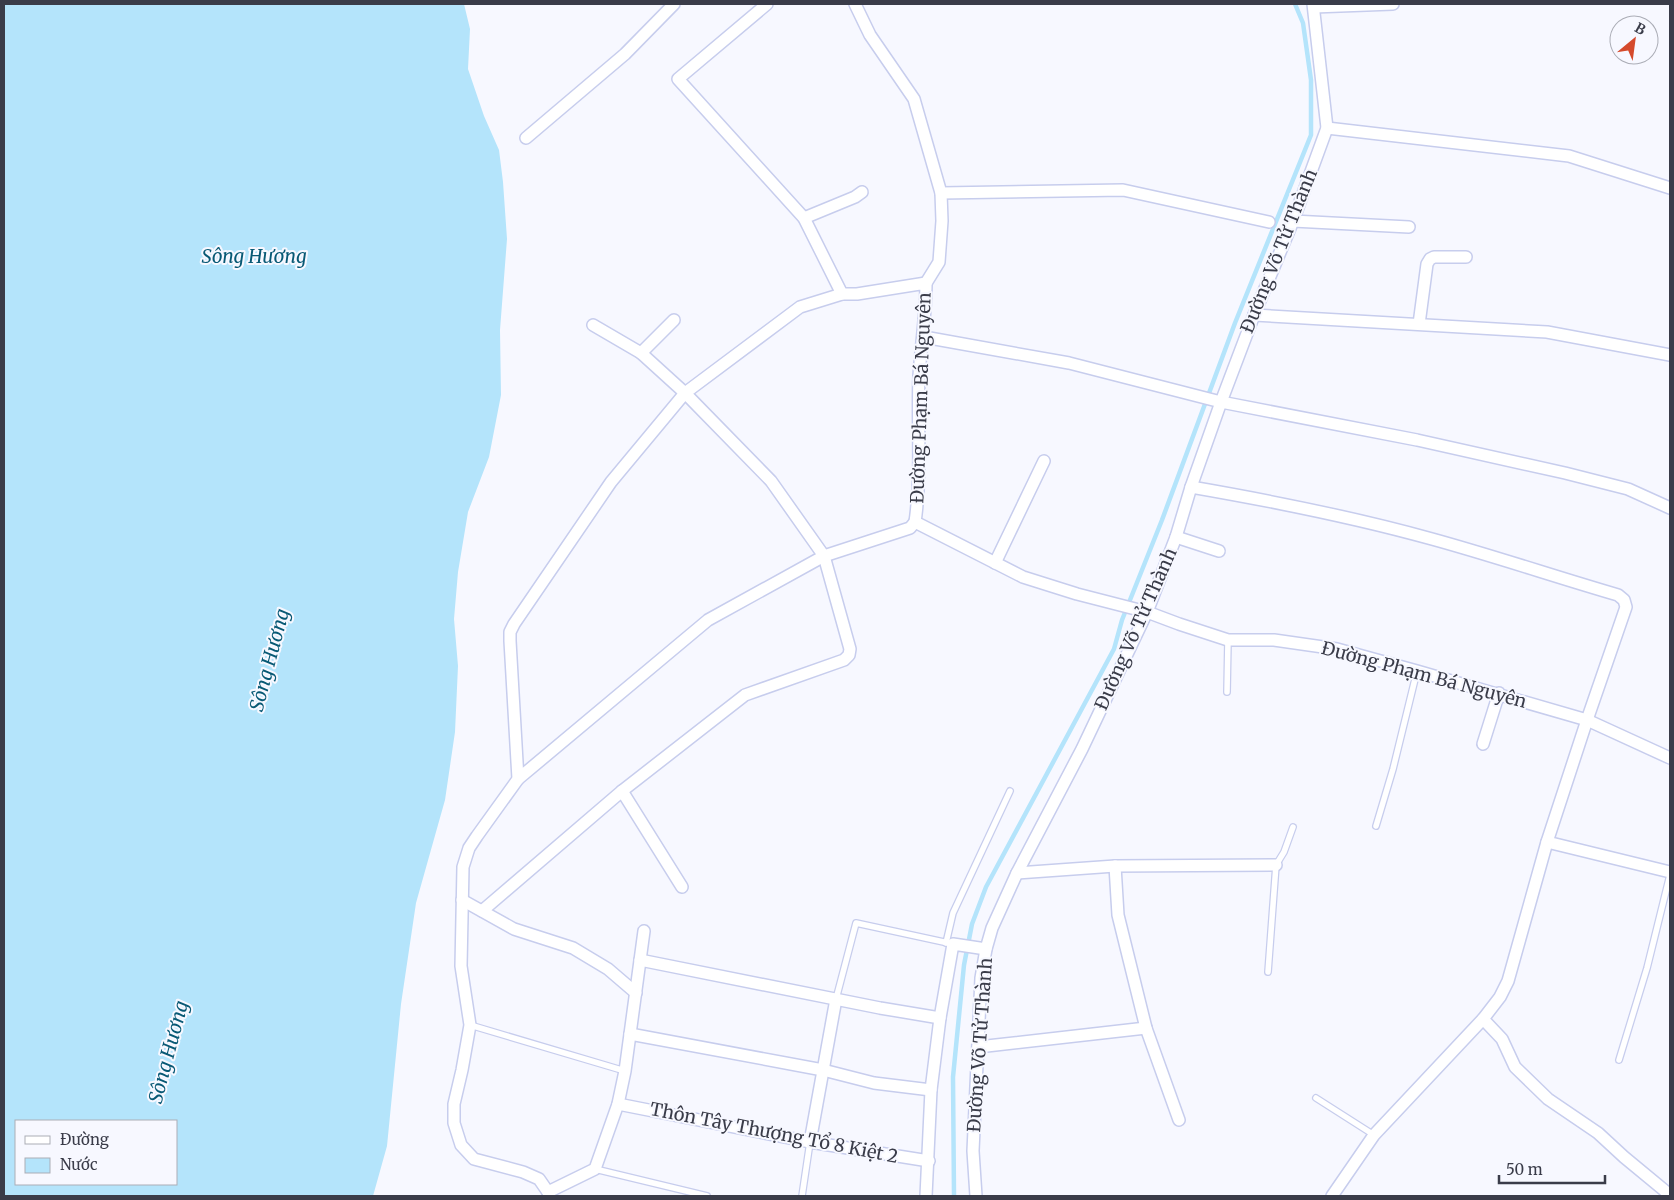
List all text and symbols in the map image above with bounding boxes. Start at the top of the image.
north arrow [1609,15,1659,65]
text: B [1632,18,1649,39]
street label: Đường Võ Tử Thành [1235,165,1322,336]
water label: Sông Hương [201,244,307,268]
street label: Đường Phạm Bá Nguyên [905,292,936,504]
street label: Đường Võ Tử Thành [1089,544,1182,713]
water label: Sông Hương [244,606,294,714]
street label: Đường Phạm Bá Nguyên [1319,636,1529,713]
street label: Đường Võ Tử Thành [962,957,997,1133]
water label: Sông Hương [143,998,193,1106]
street label: Thôn Tây Thượng Tổ 8 Kiệt 2 [648,1097,900,1168]
legend [15,1120,178,1185]
text: Đường [60,1130,109,1149]
scale bar [1499,1152,1605,1184]
text: Nước [60,1155,98,1174]
text: 50 m [1506,1160,1543,1179]

